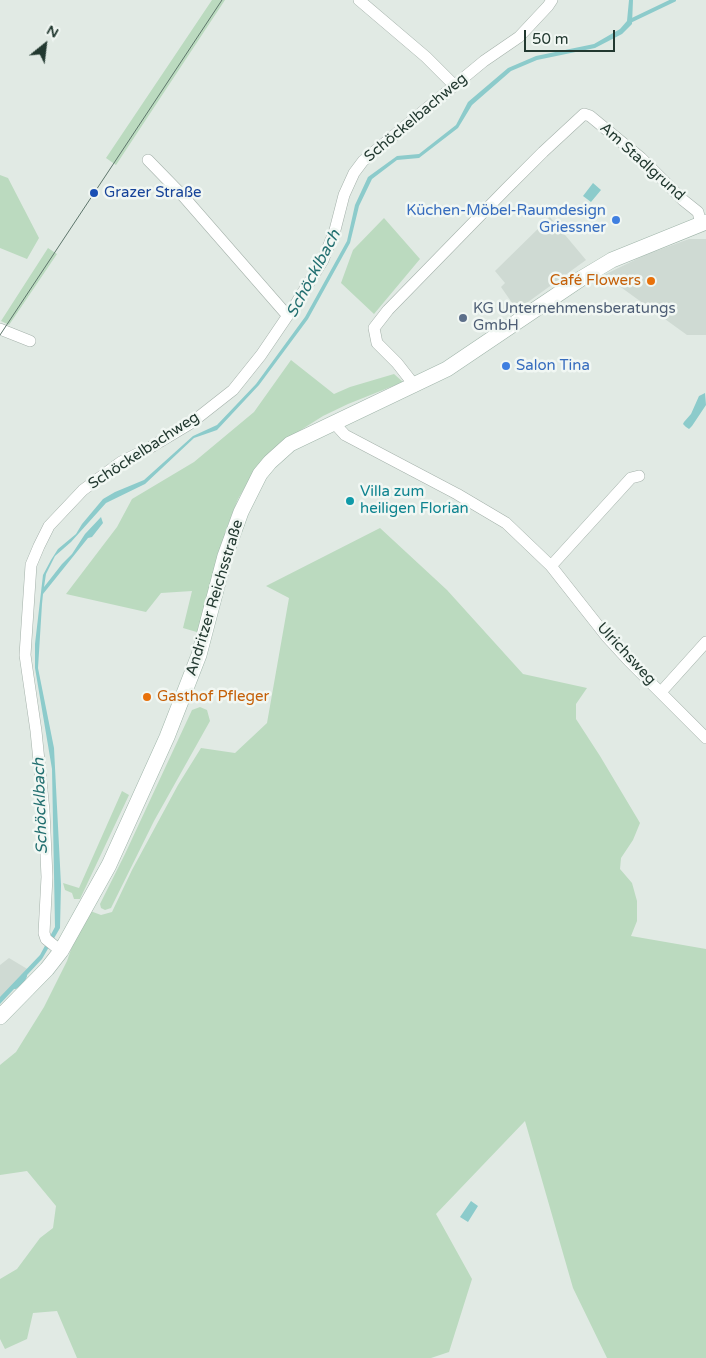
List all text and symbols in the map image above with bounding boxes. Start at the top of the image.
north arrow [20,20,70,70]
scale bar [526,20,617,52]
text: N [43,21,62,42]
text: 50 m [532,30,569,48]
street label: Schöckelbachweg [361,70,471,166]
street label: Am Stadlgrund [596,119,688,205]
place label: Grazer Straße [104,184,202,202]
marker: Grazer Straße [88,187,100,199]
place label: Küchen-Möbel-Raumdesign Griessner [406,202,606,237]
marker: Küchen-Möbel-Raumdesign Griessner [610,214,622,226]
water label: Schöcklbach [283,227,345,321]
place label: Café Flowers [550,272,641,290]
marker: Café Flowers [645,275,657,287]
place label: KG Unternehmensberatungs GmbH [473,300,676,335]
marker: KG Unternehmensberatungs GmbH [457,312,469,324]
place label: Salon Tina [516,357,590,375]
marker: Salon Tina [500,360,512,372]
street label: Schöckelbachweg [85,408,203,494]
place label: Villa zum heiligen Florian [360,483,469,518]
marker: Villa zum heiligen Florian [344,495,356,507]
street label: Andritzer Reichsstraße [183,518,247,678]
street label: Ulrichsweg [593,619,659,689]
place label: Gasthof Pfleger [157,688,269,706]
marker: Gasthof Pfleger [141,691,153,703]
water label: Schöcklbach [30,757,52,855]

